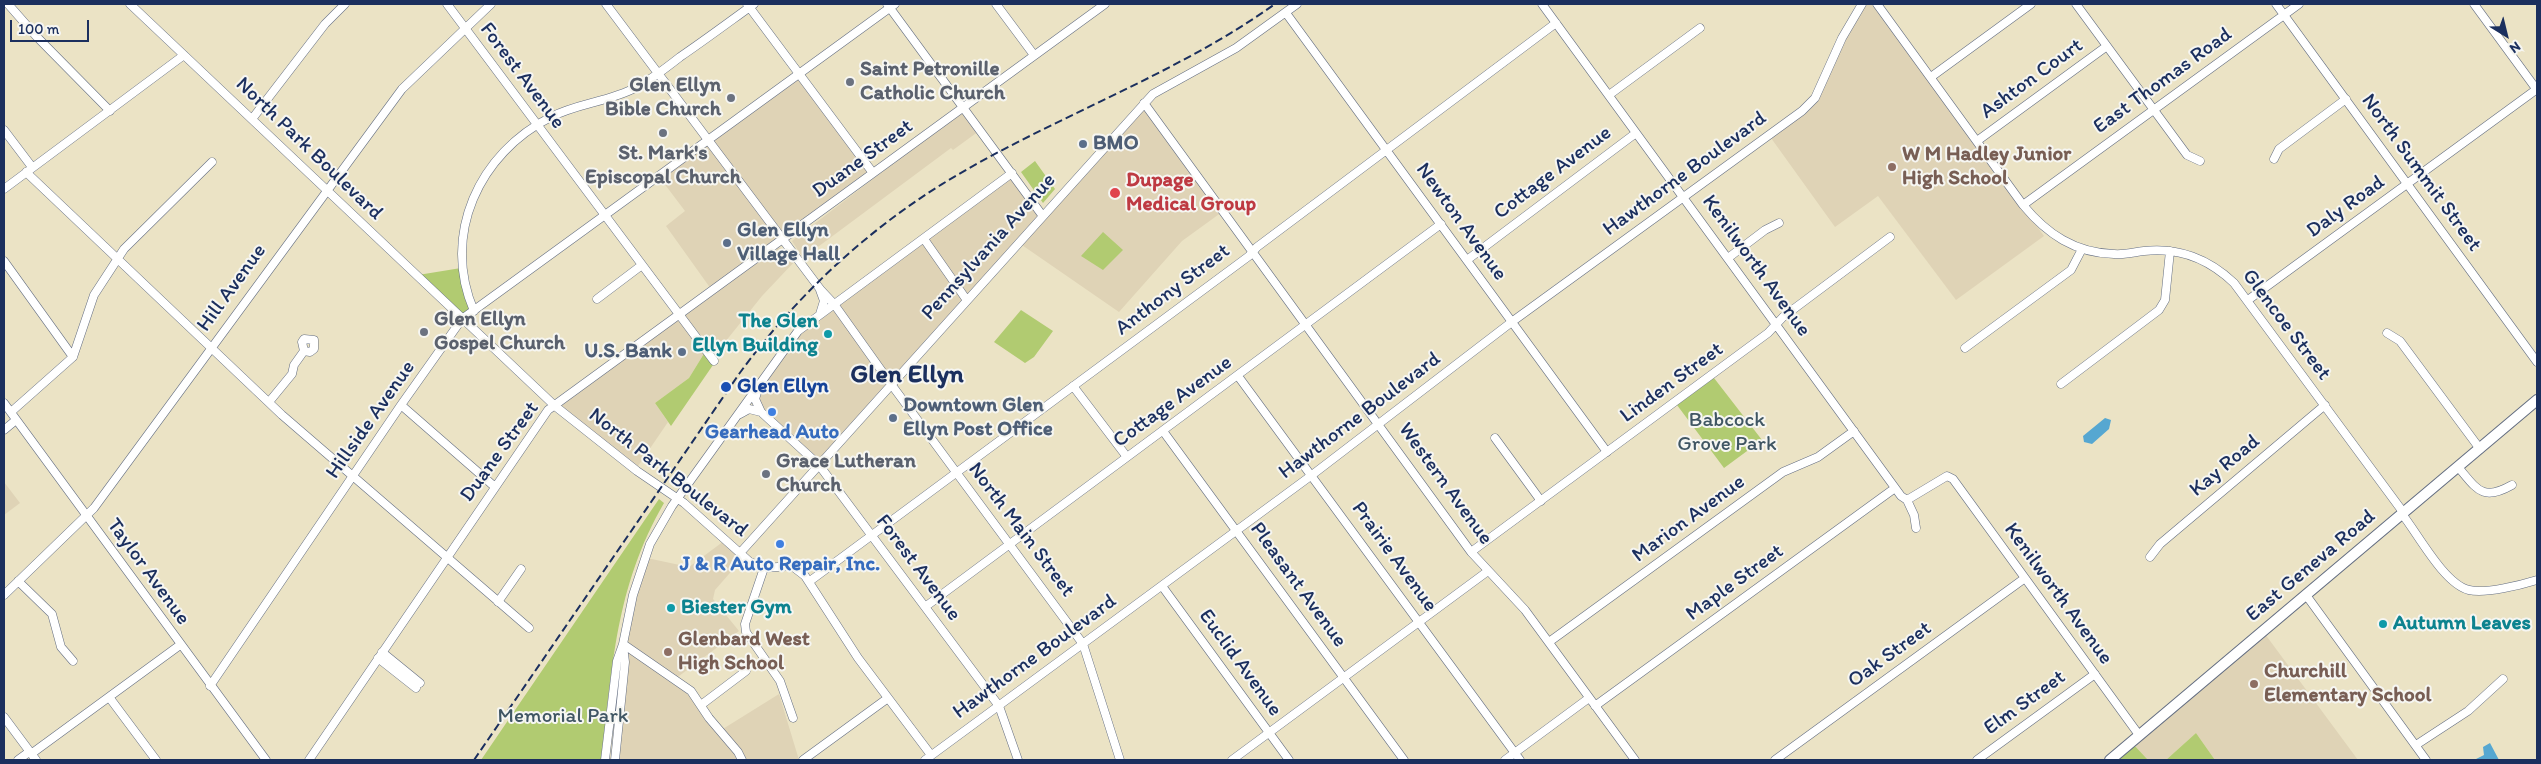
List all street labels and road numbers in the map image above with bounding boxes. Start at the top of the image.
street label: Forest Avenue [474,18,570,134]
street label: East Thomas Road [2089,22,2237,140]
street label: Ashton Court [1976,33,2088,125]
street label: North Park Boulevard [230,72,388,226]
street label: North Summit Street [2355,89,2487,257]
street label: Hawthorne Boulevard [1598,106,1772,242]
street label: Duane Street [808,114,918,204]
street label: Cottage Avenue [1489,121,1617,225]
street label: Newton Avenue [1410,158,1512,286]
street label: Pennsylvania Avenue [916,168,1062,326]
street label: Daly Road [2302,170,2390,244]
street label: Kenilworth Avenue [1696,190,1816,342]
street label: Hill Avenue [192,239,272,337]
street label: Anthony Street [1111,239,1235,341]
street label: Glencoe Street [2236,265,2336,385]
street label: Linden Street [1616,337,1728,429]
street label: Hawthorne Boulevard [1274,347,1446,485]
street label: Cottage Avenue [1109,350,1237,454]
street label: Hillside Avenue [321,356,421,484]
street label: Duane Street [455,397,545,507]
street label: North Park Boulevard [583,403,753,543]
street label: Western Avenue [1392,418,1498,550]
street label: Kay Road [2185,429,2265,503]
street label: North Main Street [962,458,1080,602]
street label: Marion Avenue [1628,470,1750,568]
street label: Prairie Avenue [1346,497,1442,617]
street label: East Geneva Road [2241,504,2381,628]
street label: Forest Avenue [870,510,966,626]
street label: Taylor Avenue [101,514,195,630]
street label: Pleasant Avenue [1244,517,1352,653]
street label: Kenilworth Avenue [1998,518,2118,670]
street label: Maple Street [1681,539,1789,627]
street label: Hawthorne Boulevard [948,589,1122,725]
street label: Euclid Avenue [1193,605,1287,721]
street label: Oak Street [1843,616,1937,694]
street label: Elm Street [1979,665,2071,741]

